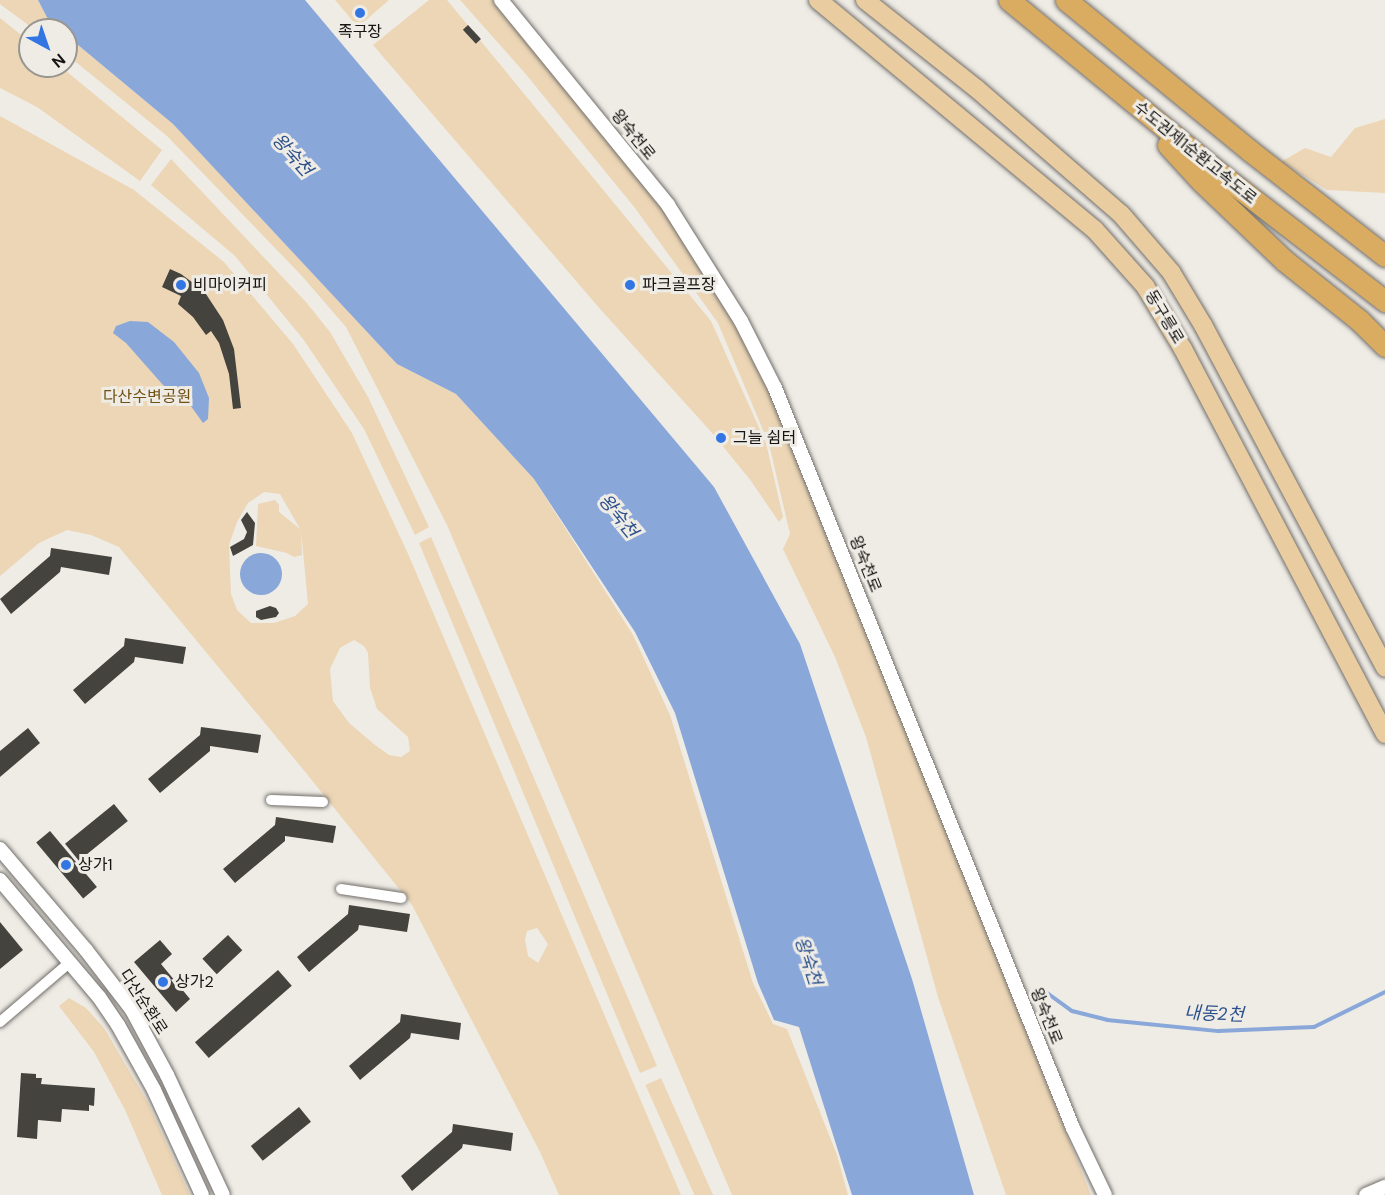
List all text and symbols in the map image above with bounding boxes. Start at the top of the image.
marker: 족구장 [353,6,367,20]
north arrow [18,18,78,78]
place label: 족구장 [338,22,382,42]
text: N [47,49,70,72]
street label: 수도권제1순환고속도로 [1130,98,1260,208]
street label: 왕숙천로 [607,106,659,164]
water label: 왕숙천 [267,129,317,181]
place label: 비마이커피 [193,275,267,295]
place label: 파크골프장 [642,275,716,295]
marker: 비마이커피 [174,278,188,292]
marker: 파크골프장 [623,278,637,292]
street label: 동구릉로 [1141,287,1187,347]
park label: 다산수변공원 [103,387,191,407]
place label: 그늘 쉼터 [733,428,796,448]
marker: 그늘 쉼터 [714,431,728,445]
water label: 왕숙천 [594,490,642,542]
street label: 왕숙천로 [845,533,885,595]
place label: 상가1 [78,855,112,875]
marker: 상가1 [59,858,73,872]
water label: 왕숙천 [790,934,826,988]
street label: 다산순환로 [115,966,171,1038]
place label: 상가2 [175,972,214,992]
marker: 상가2 [156,975,170,989]
street label: 왕숙천로 [1026,985,1066,1047]
water label: 내동2천 [1184,1002,1244,1026]

